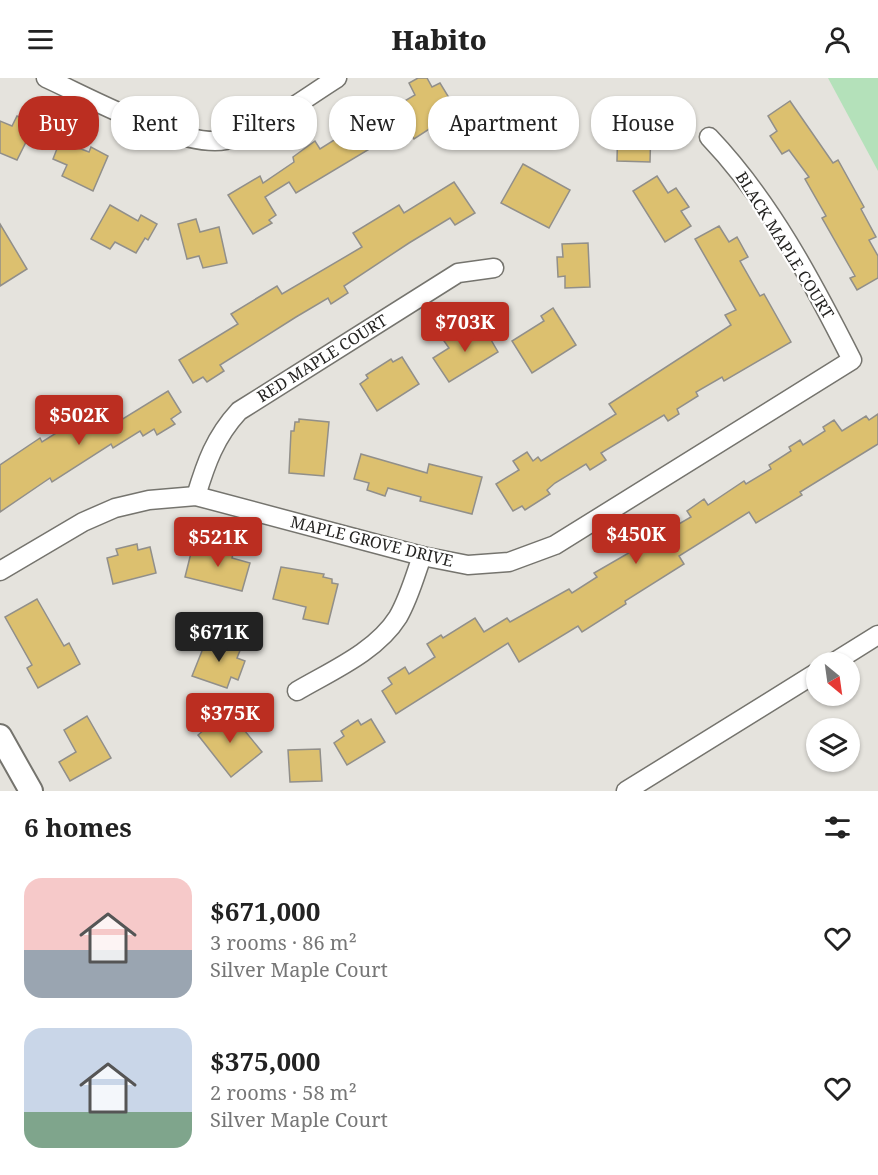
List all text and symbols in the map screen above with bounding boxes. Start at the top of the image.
text: Habito [391,21,487,58]
icon: menu [24,23,57,56]
icon: person [821,23,854,56]
chip: Buy [18,96,99,150]
chip: Rent [111,96,199,150]
chip: Filters [211,96,317,150]
chip: New [329,96,416,150]
chip: Apartment [428,96,579,150]
chip: House [591,96,696,150]
street label: BLACK MAPLE COURT [731,167,839,323]
pin: $703K [423,302,507,353]
text: $703K [435,308,495,335]
street label: RED MAPLE COURT [253,309,391,407]
pin: $502K [37,395,121,446]
text: $502K [49,401,109,428]
street label: MAPLE GROVE DRIVE [288,510,456,572]
pin: $450K [594,514,678,565]
pin: $521K [176,517,260,568]
text: $450K [606,520,666,547]
text: $521K [188,523,248,550]
pin: $671K [177,612,261,663]
text: $671K [189,618,249,645]
north arrow [806,652,860,706]
map controls [806,652,860,772]
pin: $375K [188,693,272,744]
text: $375K [200,699,260,726]
button: layers [806,718,860,772]
text: 6 homes [24,809,132,845]
icon: filters [821,811,854,844]
text: $671,000 [210,893,320,929]
icon: home [72,902,144,974]
icon: heart [821,922,854,955]
text: 3 rooms · 86 m² [210,929,357,956]
text: Silver Maple Court [210,956,388,983]
text: $375,000 [210,1043,320,1079]
icon: home [72,1052,144,1124]
icon: heart [821,1072,854,1105]
text: 2 rooms · 58 m² [210,1079,357,1106]
text: Silver Maple Court [210,1106,388,1133]

